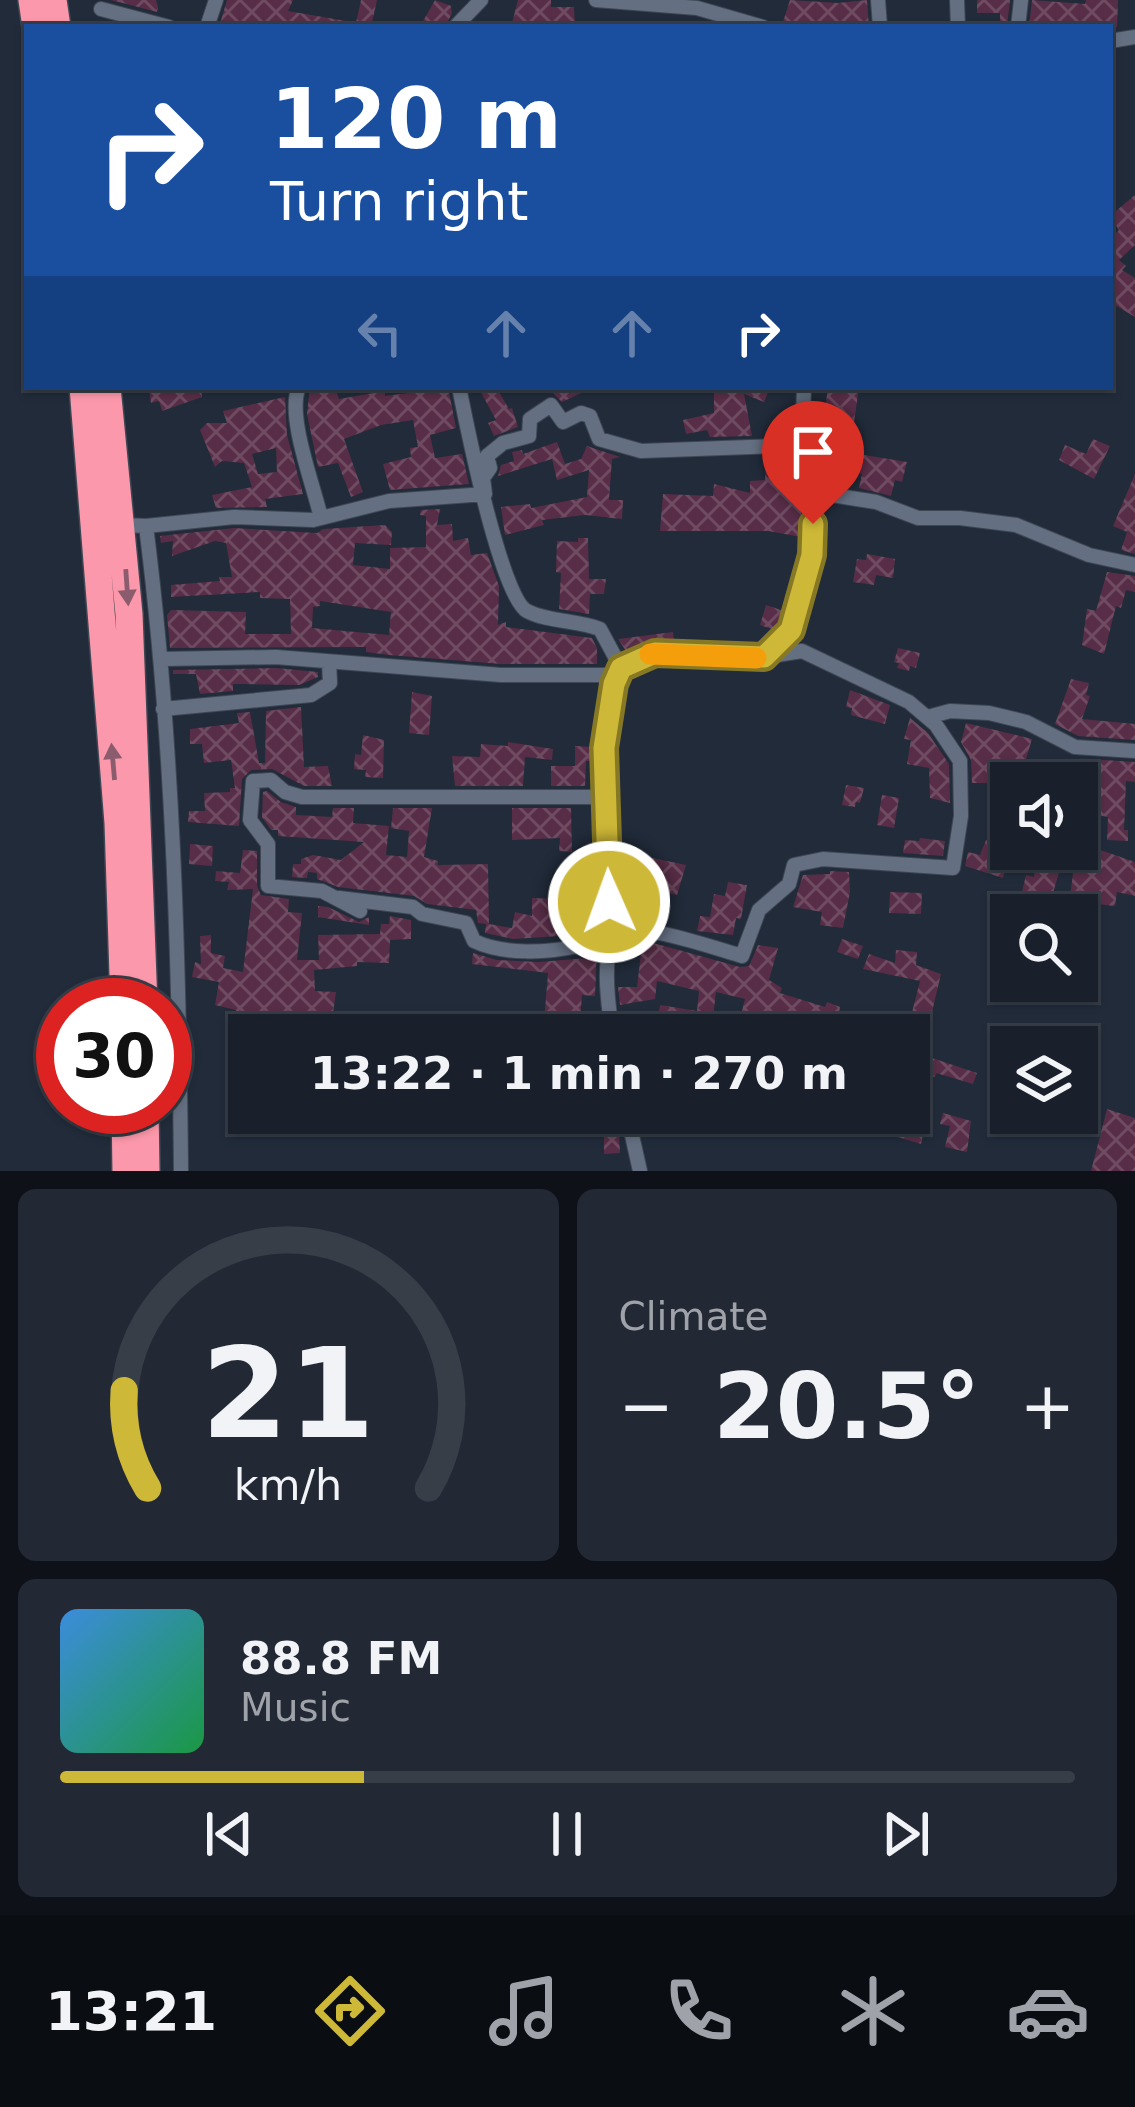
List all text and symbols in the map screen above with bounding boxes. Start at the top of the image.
text: 120 m [270,70,562,168]
icon: right [72,72,228,228]
text: Turn right [270,170,529,233]
icon: left [347,300,413,366]
icon: ahead [473,300,539,366]
icon: ahead [599,300,665,366]
icon: right [725,300,791,366]
pin [762,401,864,524]
icon: arrive [780,419,846,485]
one-way arrow [118,569,137,606]
one-way arrow [103,743,122,780]
map controls [990,762,1098,1134]
button: sound [990,762,1098,870]
position arrow [546,839,672,965]
button: search [990,894,1098,1002]
speed limit sign: 30 [36,978,192,1134]
button: layers [990,1026,1098,1134]
text: 13:22 · 1 min · 270 m [310,1047,848,1100]
text: Climate [619,1294,769,1339]
text: 21 [201,1321,375,1466]
text: 20.5° [713,1354,980,1459]
text: − [619,1368,674,1445]
text: + [1020,1368,1075,1445]
text: km/h [234,1460,342,1510]
text: 88.8 FM [240,1632,442,1685]
text: Music [240,1685,351,1730]
icon: previous [196,1801,262,1867]
icon: pause [534,1801,600,1867]
icon: next [873,1801,939,1867]
icon: directions [308,1969,392,2053]
icon: music [482,1969,566,2053]
icon: phone [657,1969,741,2053]
icon: climate [831,1969,915,2053]
icon: car [1006,1969,1090,2053]
text: 13:21 [45,1980,217,2043]

